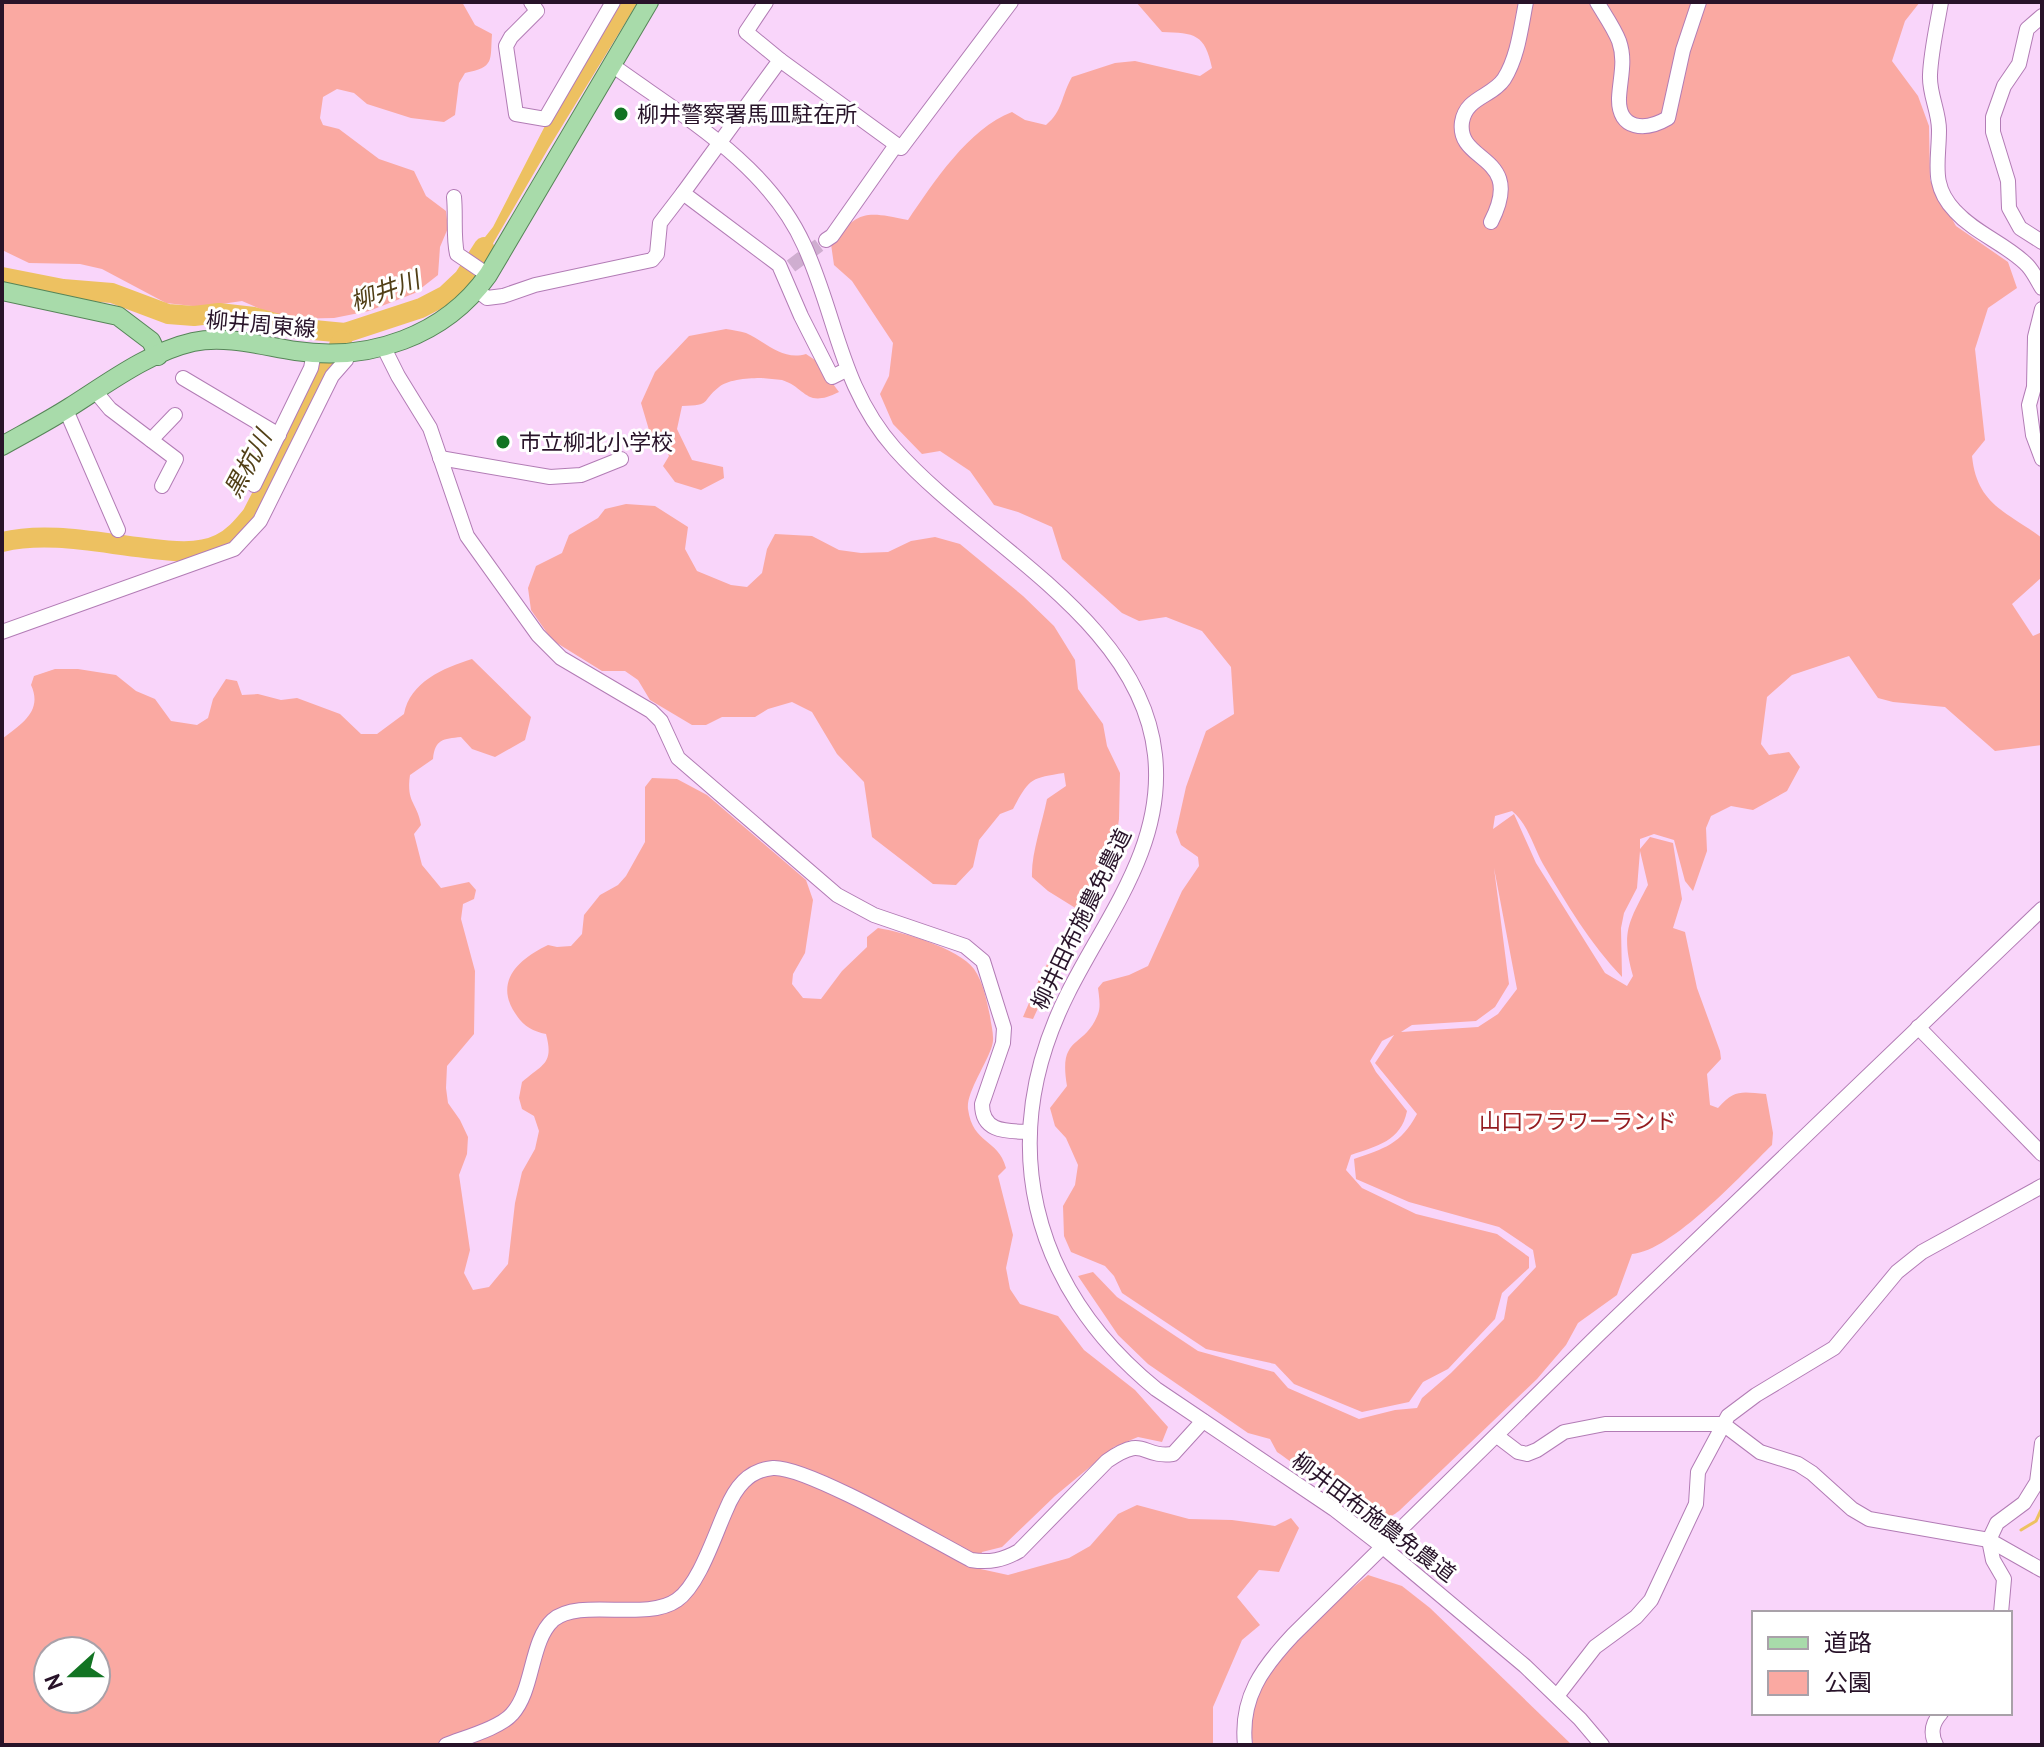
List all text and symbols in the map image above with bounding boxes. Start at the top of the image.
place label: 柳井警察署馬皿駐在所 [637,100,857,128]
marker: 柳井警察署馬皿駐在所 [612,105,630,123]
water label: 柳井川 [346,263,427,317]
street label: 柳井周東線 [205,305,317,343]
water label: 黒杭川 [217,422,280,503]
place label: 市立柳北小学校 [519,428,673,456]
marker: 市立柳北小学校 [494,433,512,451]
street label: 柳井田布施農免農道 [1025,824,1137,1014]
park label: 山口フラワーランド [1479,1107,1677,1135]
street label: 柳井田布施農免農道 [1287,1446,1461,1588]
legend [1752,1611,2012,1715]
text: 道路 [1824,1627,1872,1658]
north arrow [32,1635,112,1715]
text: 公園 [1824,1667,1872,1698]
text: N [38,1670,69,1694]

